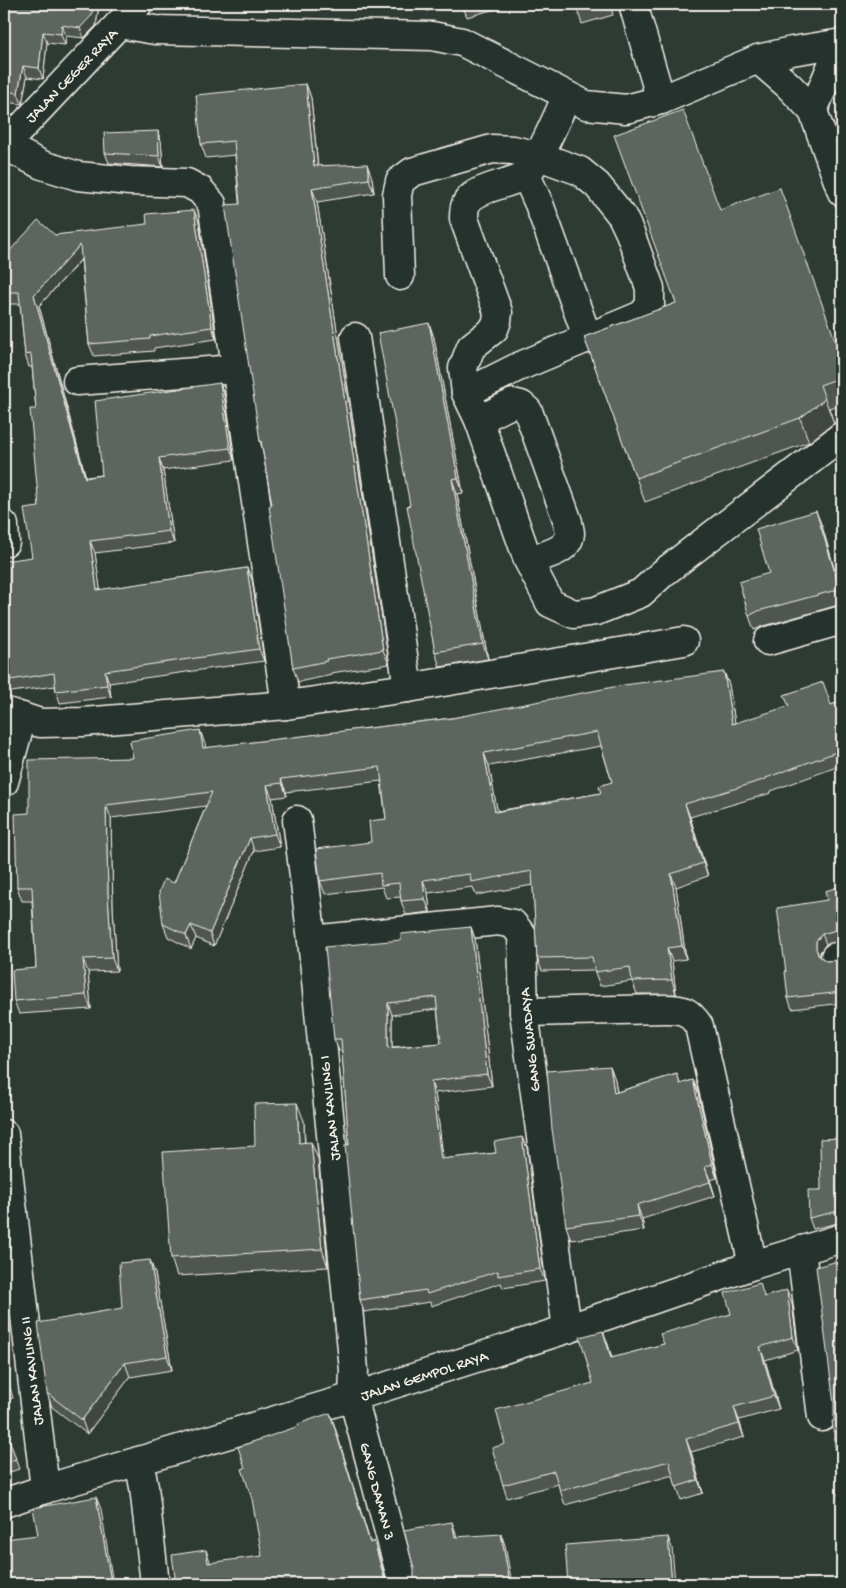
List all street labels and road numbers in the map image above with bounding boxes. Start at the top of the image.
street label: JALAN CEGER RAYA [23,24,123,127]
street label: GANG SWADAYA [516,986,545,1093]
street label: JALAN KAVLING I [317,1054,345,1161]
street label: JALAN KAVLING II [17,1316,49,1426]
street label: JALAN GEMPOL RAYA [359,1348,492,1406]
street label: GANG DAMAN 3 [354,1441,398,1542]

